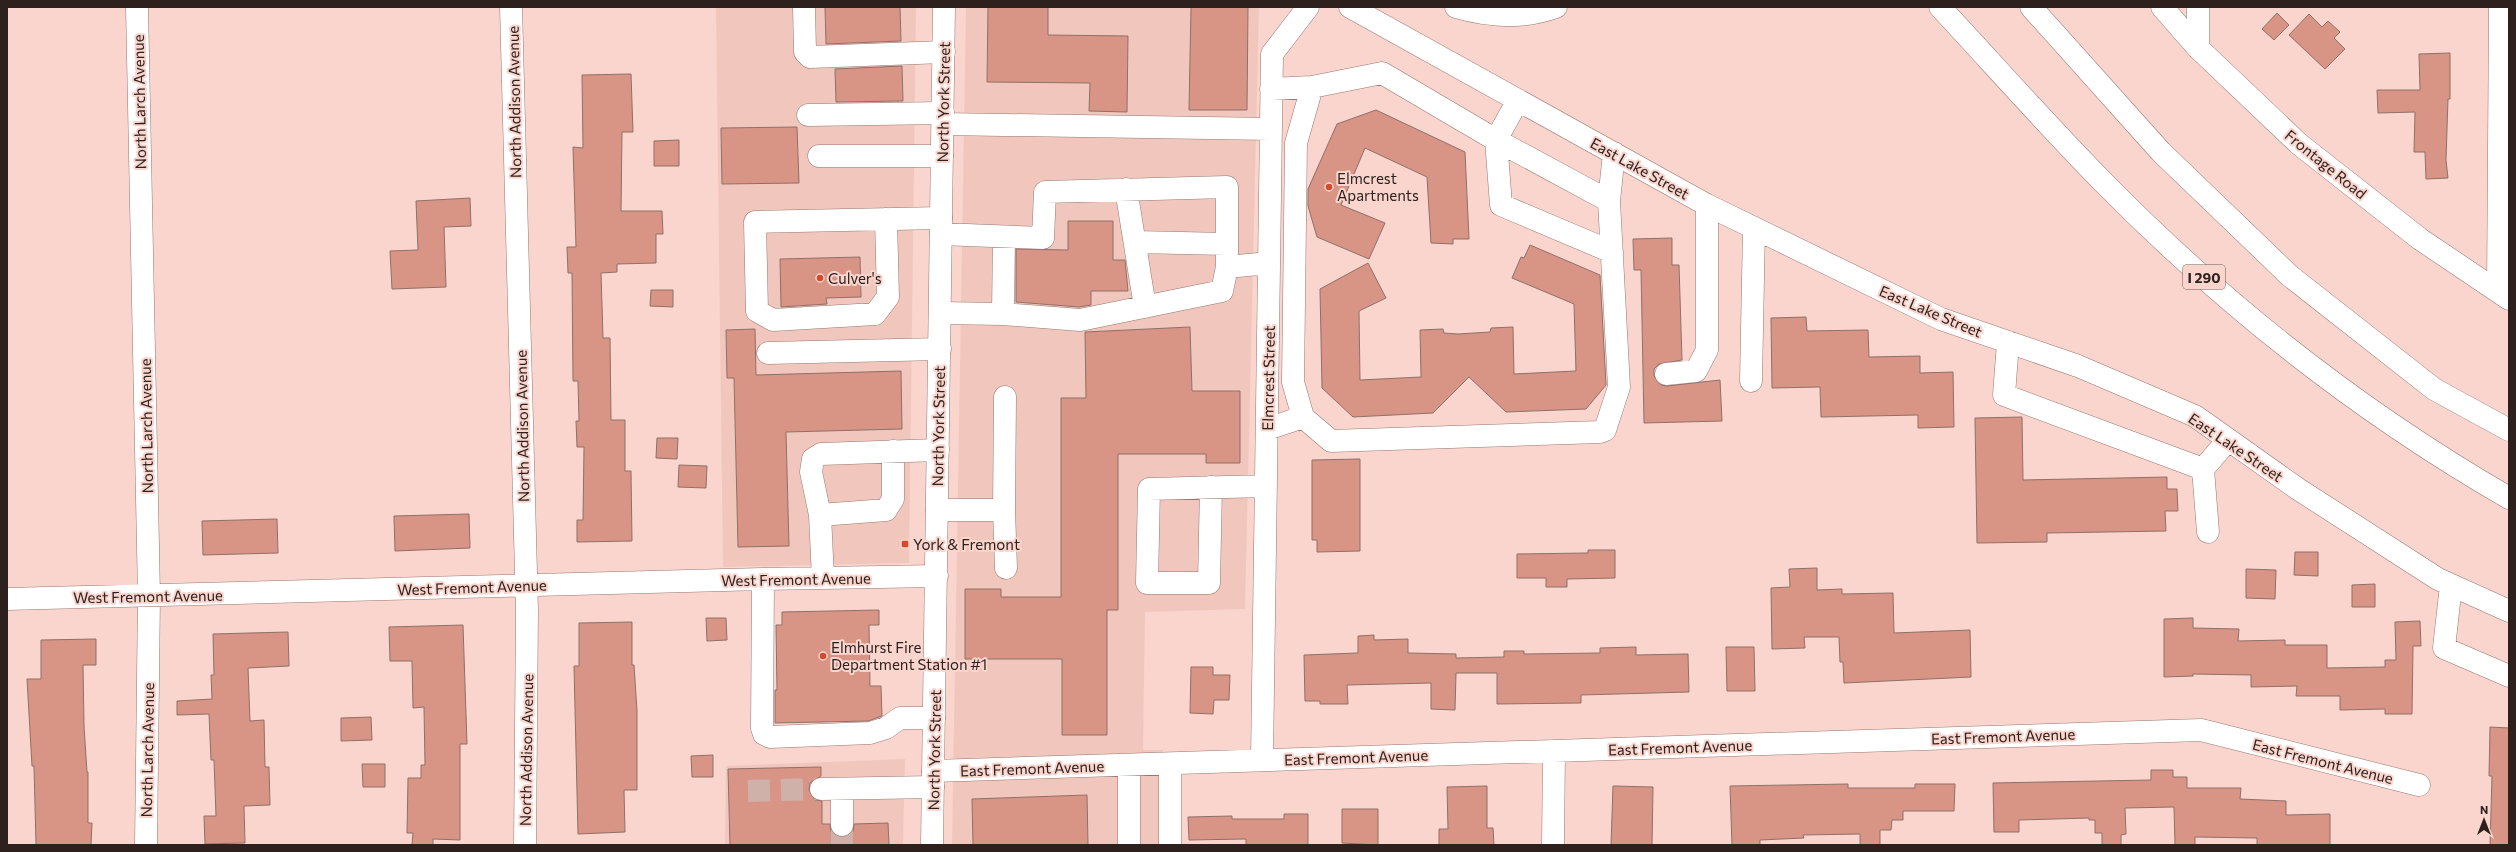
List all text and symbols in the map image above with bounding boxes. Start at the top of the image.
street label: North Addison Avenue [504,26,524,178]
street label: North Larch Avenue [129,34,149,170]
street label: North York Street [933,42,953,162]
street label: Frontage Road [2282,126,2370,202]
street label: East Lake Street [1588,133,1692,203]
place label: Elmcrest Apartments [1337,169,1419,204]
marker: Elmcrest Apartments [1324,182,1334,192]
road number: I 290 [2183,265,2225,289]
place label: Culver's [828,269,882,287]
marker: Culver's [815,273,825,283]
street label: East Lake Street [1877,281,1985,341]
street label: Elmcrest Street [1258,325,1278,431]
street label: North Addison Avenue [512,350,532,502]
street label: North Larch Avenue [136,358,156,494]
street label: North York Street [928,366,948,486]
street label: East Lake Street [2185,409,2287,485]
place label: York & Fremont [913,535,1020,553]
marker: York & Fremont [900,539,910,549]
street label: West Fremont Avenue [721,569,871,589]
street label: West Fremont Avenue [397,575,547,599]
street label: West Fremont Avenue [73,586,223,606]
place label: Elmhurst Fire Department Station #1 [831,638,987,673]
marker: Elmhurst Fire Department Station #1 [818,651,828,661]
street label: North Addison Avenue [516,674,536,826]
street label: North Larch Avenue [137,682,157,818]
street label: North York Street [924,690,944,810]
street label: East Fremont Avenue [1931,724,2075,748]
street label: East Fremont Avenue [1608,735,1752,759]
street label: East Fremont Avenue [2251,735,2395,787]
street label: East Fremont Avenue [1284,745,1428,769]
street label: East Fremont Avenue [960,756,1104,780]
north arrow [2464,800,2504,840]
text: N [2480,803,2488,816]

